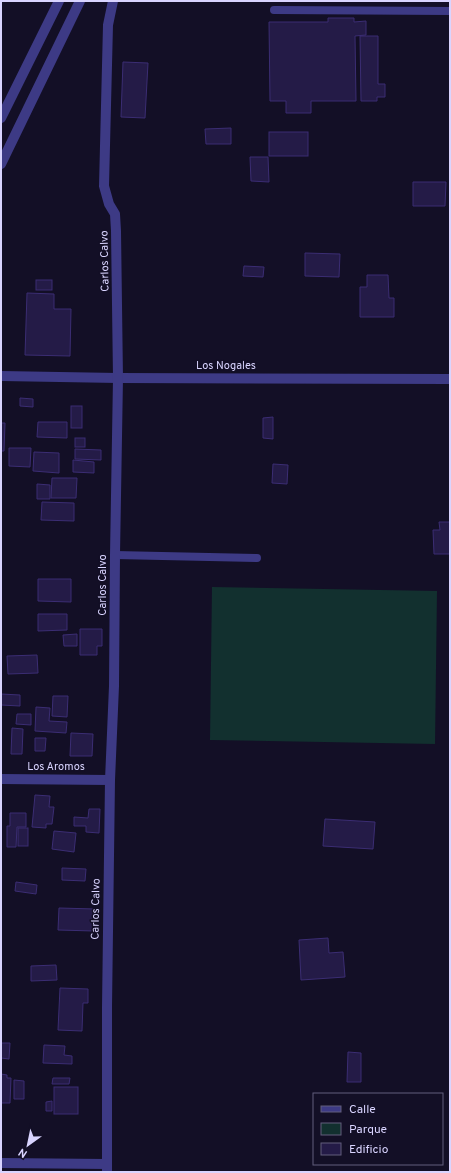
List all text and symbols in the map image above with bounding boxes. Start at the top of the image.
street label: Carlos Calvo [97,230,113,292]
street label: Los Nogales [196,359,256,373]
street label: Carlos Calvo [96,554,110,616]
street label: Los Aromos [27,760,85,774]
street label: Carlos Calvo [88,878,104,940]
legend [313,1093,443,1165]
text: Calle [349,1102,376,1118]
text: Parque [349,1122,387,1138]
north arrow [8,1125,48,1165]
text: Edificio [349,1142,389,1158]
text: N [16,1145,30,1161]

